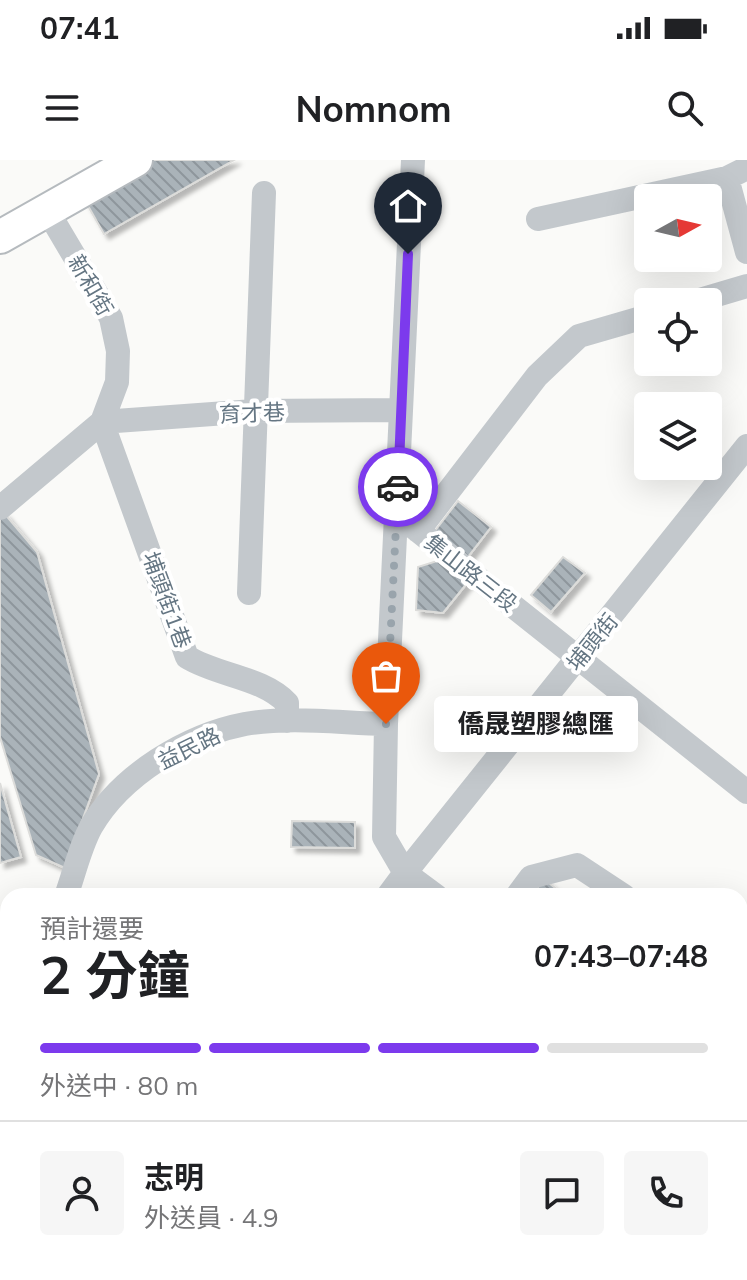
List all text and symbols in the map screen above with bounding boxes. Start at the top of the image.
text: 07:41 [40,9,119,47]
icon: menu [40,86,84,130]
text: Nomnom [295,86,452,131]
icon: search [663,86,707,130]
pin [374,172,442,254]
icon: home [386,184,430,228]
north arrow [634,184,722,272]
map controls [634,184,722,480]
street label: 新和街 [62,249,120,321]
button: locate [634,288,722,376]
button: layers [634,392,722,480]
street label: 育才巷 [219,398,285,428]
courier [358,447,438,527]
icon: car [376,465,420,509]
street label: 集山路三段 [419,528,523,618]
street label: 埔頭街1巷 [137,548,197,652]
street label: 埔頭街 [560,608,624,676]
pin [352,642,420,724]
icon: bag [364,654,408,698]
callout: 僑晟塑膠總匯 [434,696,638,752]
text: 僑晟塑膠總匯 [458,707,614,740]
street label: 益民路 [153,721,225,775]
text: 預計還要 [40,912,144,945]
text: 07:43–07:48 [534,937,708,975]
text: 2 分鐘 [40,942,189,1007]
text: 外送中 · 80 m [40,1069,198,1102]
button: person [40,1151,124,1235]
button: chat [520,1151,604,1235]
button: phone [624,1151,708,1235]
text: 志明 [144,1158,204,1196]
text: 外送員 · 4.9 [144,1201,279,1234]

